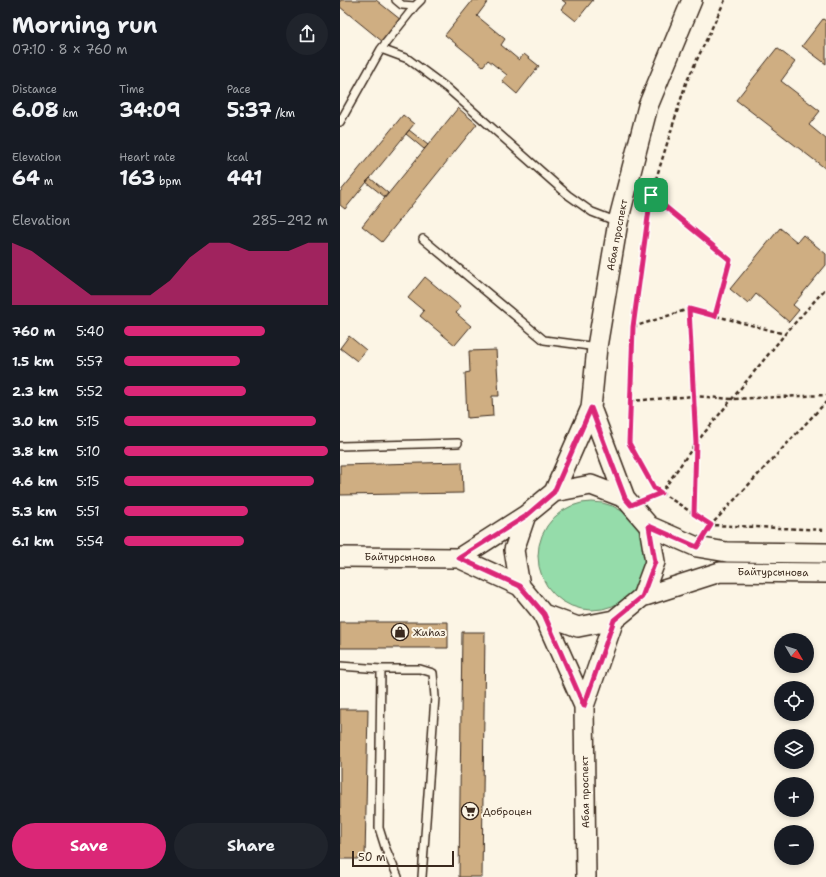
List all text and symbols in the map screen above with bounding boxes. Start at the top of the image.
text: Morning run [12,11,157,40]
button: share [286,13,328,55]
text: 07:10 · 8 × 760 m [12,41,128,58]
text: Distance [12,82,57,97]
text: Time [119,82,145,97]
text: Pace [227,82,251,97]
text: 6.08 [12,97,59,123]
text: 34:09 [119,97,180,123]
text: 5:37 [227,97,272,123]
text: km [59,106,78,121]
text: /km [272,106,295,121]
text: Elevation [12,150,61,165]
text: Heart rate [119,150,175,165]
text: kcal [227,150,248,165]
text: 64 [12,165,40,191]
text: 163 [119,165,155,191]
text: 441 [227,165,262,191]
text: m [40,174,53,189]
text: bpm [155,174,181,189]
pin [634,178,668,212]
icon: arrive [640,184,662,206]
street label: Абая проспект [604,197,630,272]
text: Elevation [12,212,70,229]
text: 285–292 m [252,212,328,229]
text: 760 m [12,323,55,340]
text: 5:40 [76,323,104,340]
text: 1.5 km [12,353,54,370]
text: 5:57 [76,353,103,370]
text: 2.3 km [12,383,58,400]
text: 5:52 [76,383,103,400]
text: 3.0 km [12,413,58,430]
text: 5:15 [76,413,99,430]
text: 3.8 km [12,443,58,460]
text: 5:10 [76,443,100,460]
text: 4.6 km [12,473,58,490]
text: 5:15 [76,473,99,490]
text: 5.3 km [12,503,57,520]
text: 5:51 [76,503,100,520]
text: 6.1 km [12,533,54,550]
text: 5:54 [76,533,104,550]
street label: Байтурсынова [364,550,436,564]
street label: Байтурсынова [737,565,809,579]
shop icon: Жиһаз [390,622,410,642]
place label: Жиһаз [413,626,445,639]
north arrow [774,633,814,673]
map controls [774,633,814,865]
button: locate [774,681,814,721]
button: layers [774,729,814,769]
street label: Абая проспект [578,755,592,828]
button: + [774,777,814,817]
supermarket icon: Доброцен [460,801,480,821]
place label: Доброцен [483,805,532,818]
button: Save [12,823,166,869]
button: Share [174,823,328,869]
button: − [774,825,814,865]
scale bar [352,849,454,868]
text: 50 m [358,850,386,865]

